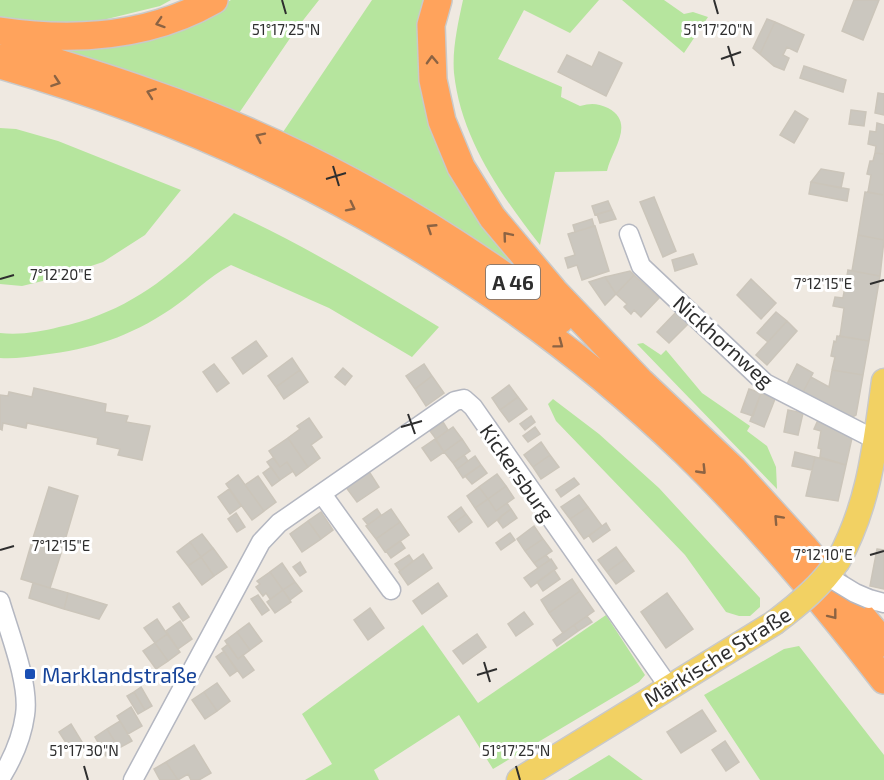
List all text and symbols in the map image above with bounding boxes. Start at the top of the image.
one-way arrow [155,16,166,28]
text: 51°17'25"N [252,20,320,38]
text: 51°17'20"N [683,20,753,38]
one-way arrow [426,55,439,64]
one-way arrow [50,75,61,88]
one-way arrow [146,88,157,100]
one-way arrow [255,133,266,145]
one-way arrow [344,200,355,212]
one-way arrow [427,223,437,235]
one-way arrow [504,232,515,243]
text: 7°12'20"E [30,265,92,283]
road number: A 46 [486,265,540,299]
text: 7°12'15"E [794,274,852,292]
street label: Nickhornweg [669,290,779,393]
one-way arrow [552,337,563,348]
street label: Kickersburg [475,419,561,526]
one-way arrow [695,463,706,474]
one-way arrow [774,515,785,526]
text: 7°12'15"E [32,536,90,554]
text: 7°12'10"E [793,545,853,563]
street label: Märkische Straße [639,601,795,711]
one-way arrow [826,608,837,619]
place label: Marklandstraße [42,662,197,687]
marker: Marklandstraße [23,667,37,681]
text: 51°17'30"N [49,741,119,759]
text: 51°17'25"N [482,741,550,759]

